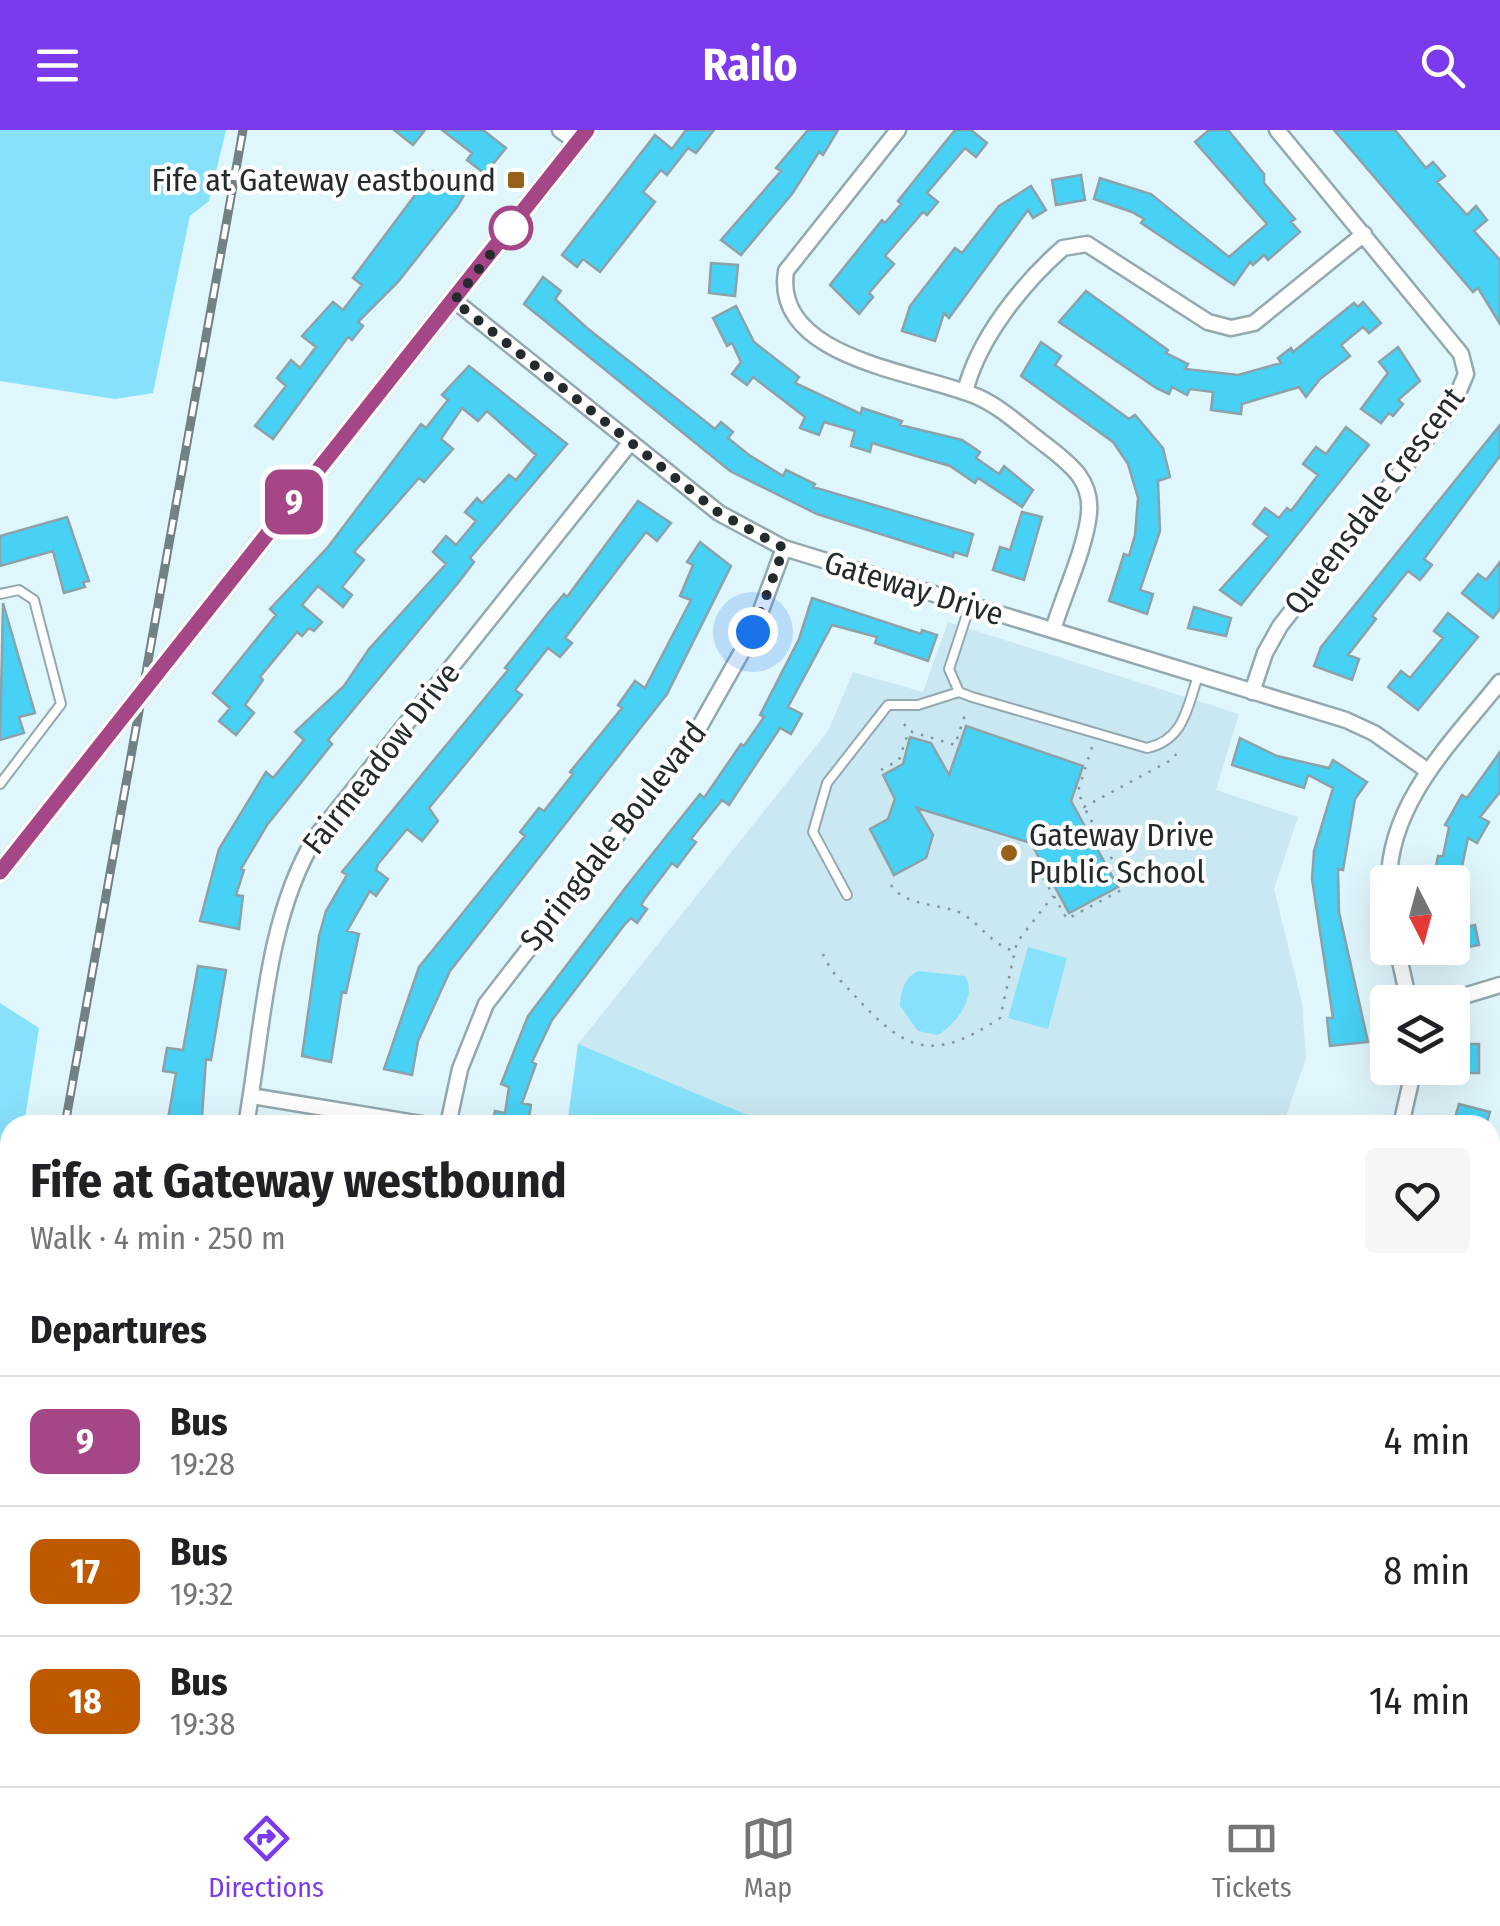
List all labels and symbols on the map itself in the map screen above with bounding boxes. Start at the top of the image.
place label: Fife at Gateway eastbound [151,161,496,199]
marker: Fife at Gateway eastbound [505,169,527,191]
unlabelled marker [490,207,532,249]
street label: Queensdale Crescent [1276,379,1472,622]
line badge: 9 [262,470,326,534]
street label: Gateway Drive [820,543,1008,633]
your location [728,607,778,657]
street label: Fairmeadow Drive [294,654,468,862]
street label: Springdale Boulevard [512,714,714,958]
place label: Gateway Drive Public School [1029,816,1214,891]
marker: Gateway Drive Public School [998,842,1020,864]
north arrow [1370,865,1470,965]

